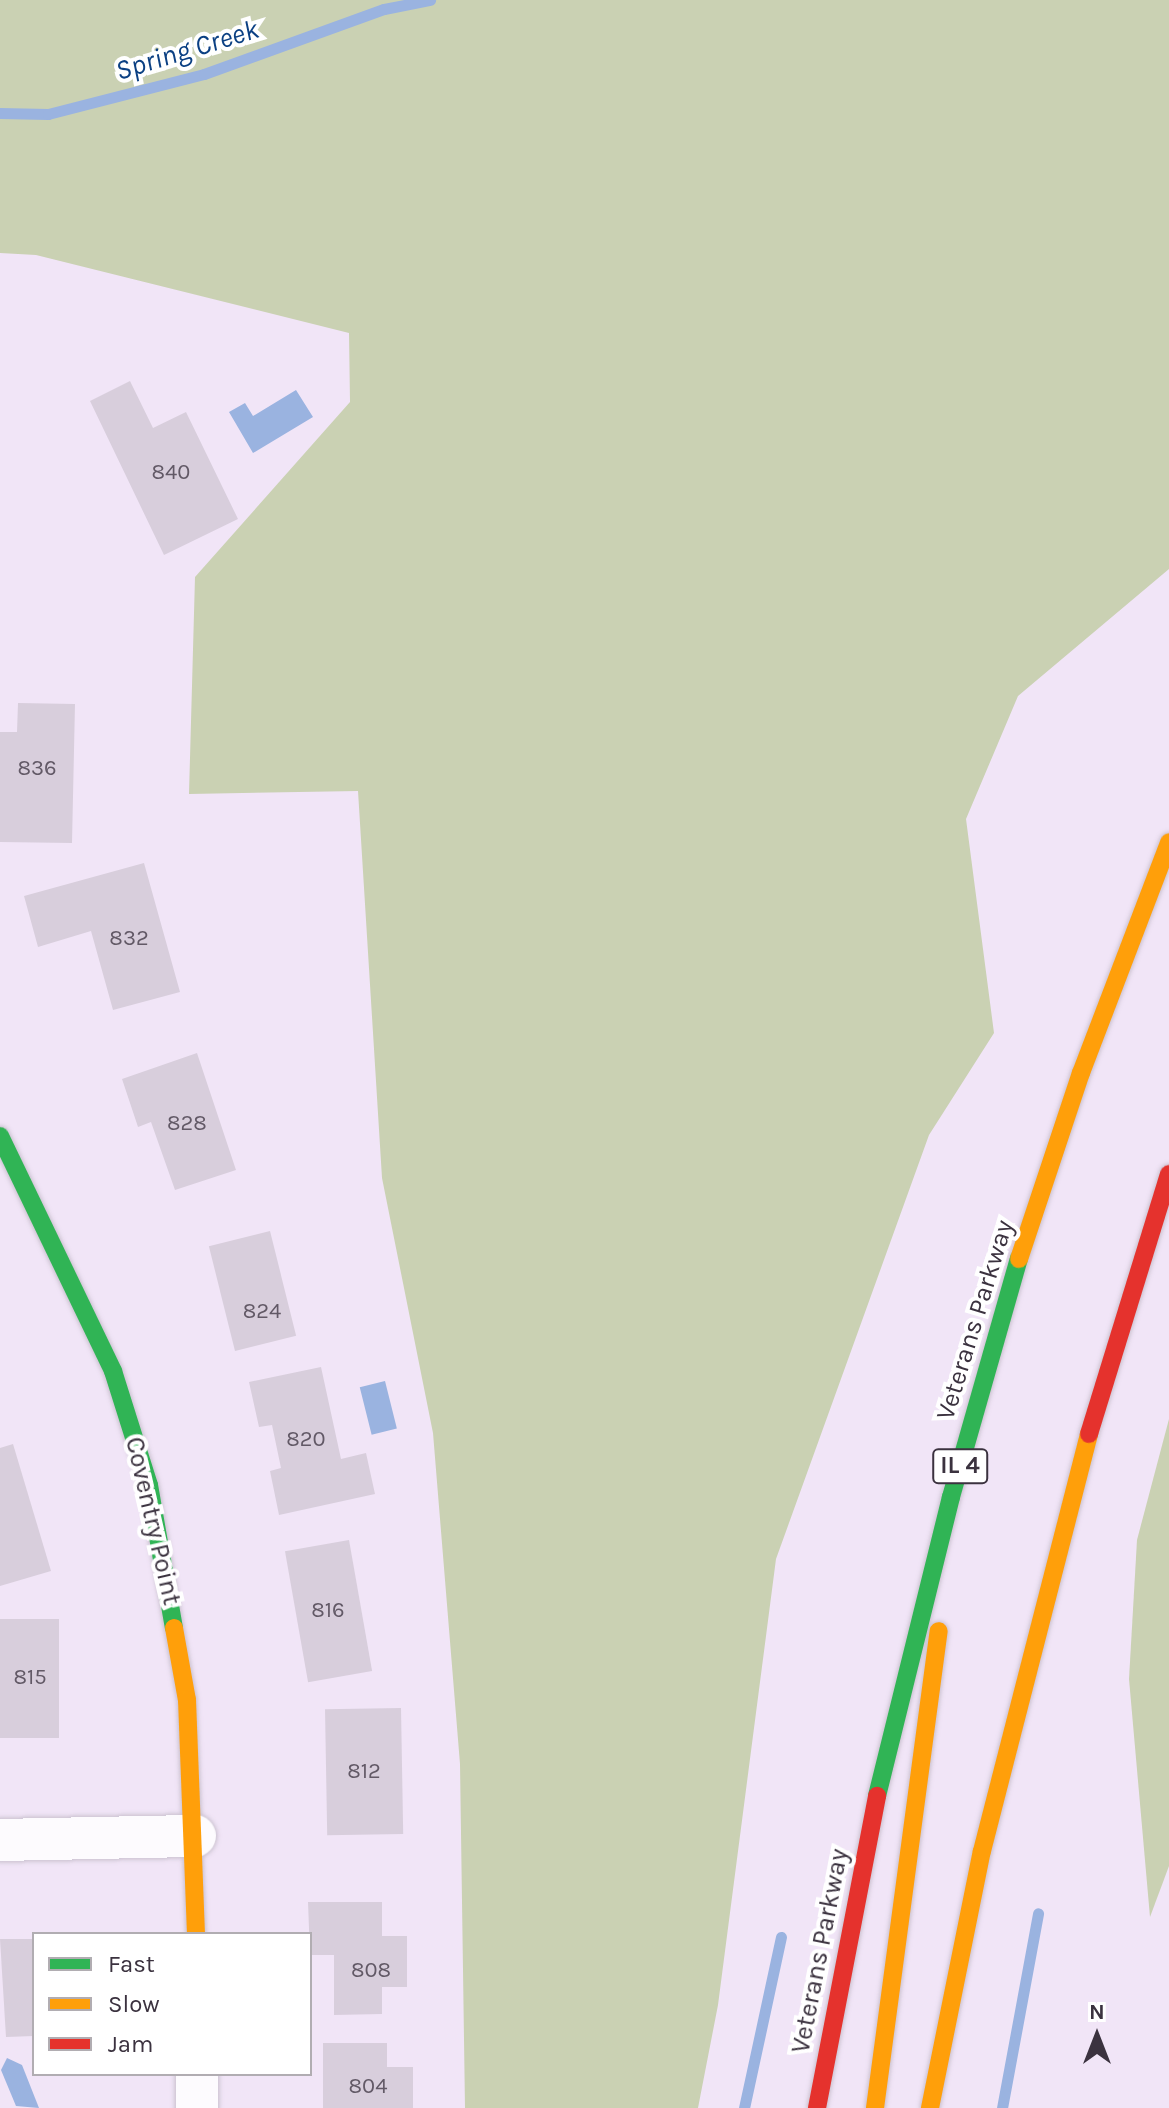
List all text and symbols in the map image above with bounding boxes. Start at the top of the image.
water label: Spring Creek [111,12,263,88]
house number: 840 [152,460,190,486]
house number: 836 [17,756,57,782]
house number: 832 [109,926,149,952]
house number: 828 [167,1111,207,1137]
street label: Veterans Parkway [930,1216,1020,1424]
house number: 824 [243,1299,281,1325]
house number: 820 [286,1427,326,1453]
street label: Coventry Point [119,1434,187,1608]
road number: IL 4 [932,1446,988,1486]
house number: 816 [311,1598,345,1624]
house number: 815 [13,1665,47,1691]
house number: 812 [347,1759,381,1785]
street label: Veterans Parkway [785,1846,855,2056]
legend [32,1932,312,2076]
text: Fast [108,1950,155,1978]
house number: 808 [351,1958,391,1984]
text: Slow [108,1990,160,2018]
north arrow [1057,1996,1137,2076]
text: N [1089,1999,1105,2025]
text: Jam [108,2030,153,2058]
house number: 804 [349,2074,387,2100]

